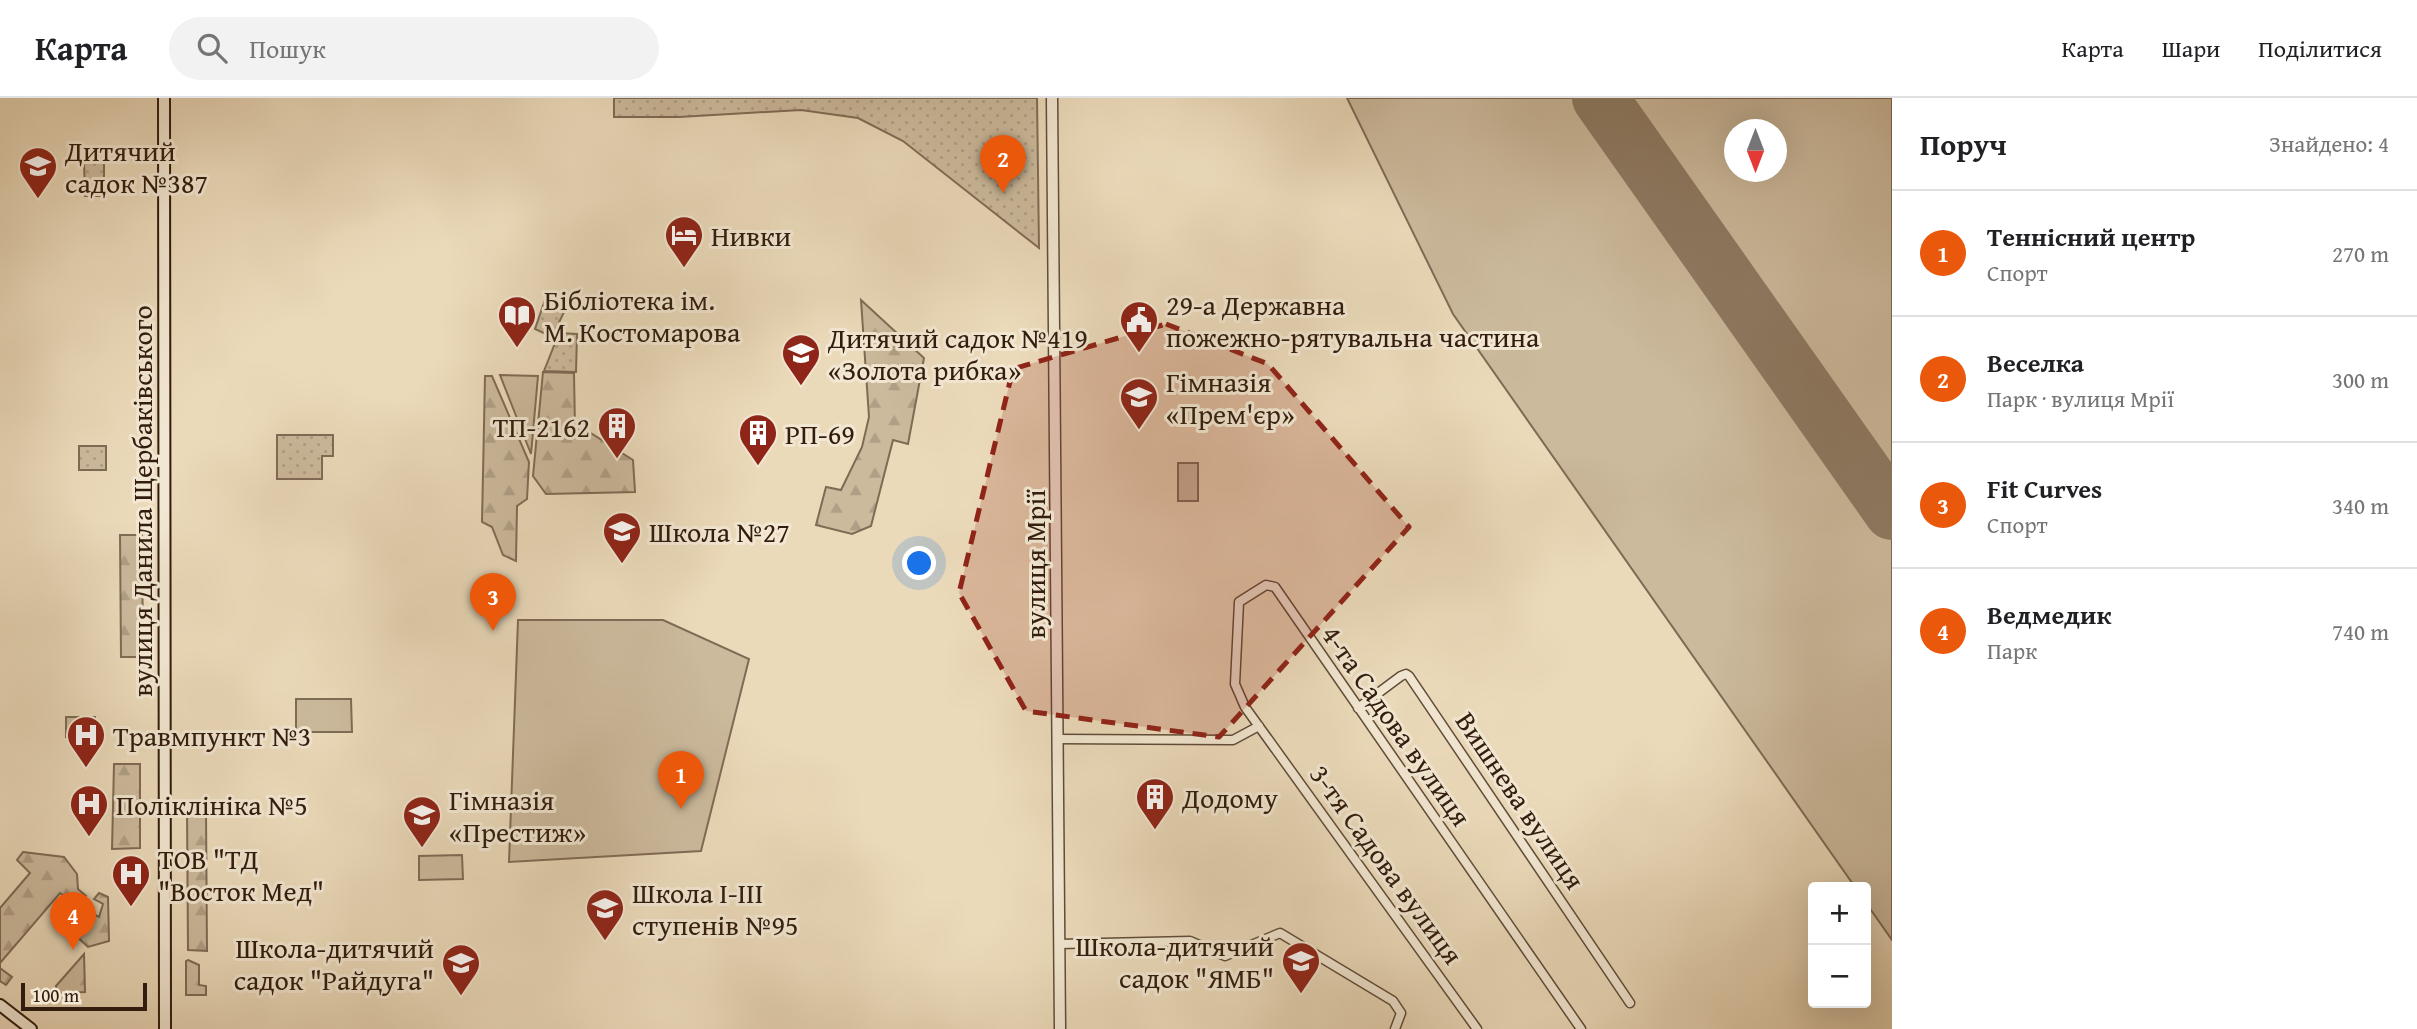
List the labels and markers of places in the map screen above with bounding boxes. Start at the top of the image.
place label: Дитячий садок №387 [64,130,208,203]
pin: 2 [980,135,1026,193]
school or university icon: Дитячий садок №387 [17,145,59,200]
hotel icon: Нивки [663,214,705,269]
place label: Нивки [711,215,791,256]
place label: Бібліотека ім. М. Костомарова [544,279,741,352]
place label: 29-а Державна пожежно-рятувальна частина [1166,284,1540,357]
library icon: Бібліотека ім. М. Костомарова [496,294,538,349]
public building icon: 29-а Державна пожежно-рятувальна частина [1118,299,1160,354]
place label: Дитячий садок №419 «Золота рибка» [827,317,1088,390]
school or university icon: Дитячий садок №419 «Золота рибка» [780,332,822,387]
place label: Гімназія «Прем'єр» [1166,361,1295,434]
school or university icon: Гімназія «Прем'єр» [1118,376,1160,431]
building icon: ТП-2162 [596,405,638,460]
place label: ТП-2162 [493,406,590,447]
building icon: РП-69 [737,412,779,467]
place label: РП-69 [785,413,855,454]
school or university icon: Школа №27 [601,510,643,565]
place label: Школа №27 [649,511,790,552]
pin: 3 [470,573,516,631]
hospital icon: Травмпункт №3 [65,714,107,769]
place label: Травмпункт №3 [113,715,311,756]
pin: 1 [658,751,704,809]
building icon: Додому [1134,776,1176,831]
place label: Додому [1181,777,1278,818]
place label: Гімназія «Престиж» [449,779,586,852]
hospital icon: Поліклініка №5 [68,783,110,838]
place label: Поліклініка №5 [116,784,308,825]
school or university icon: Гімназія «Престиж» [401,794,443,849]
place label: ТОВ "ТД "Восток Мед" [158,838,324,911]
hospital icon: ТОВ "ТД "Восток Мед" [110,853,152,908]
place label: Школа І-ІІІ ступенів №95 [632,872,798,945]
school or university icon: Школа І-ІІІ ступенів №95 [584,887,626,942]
pin: 4 [50,892,96,950]
place label: Школа-дитячий садок "ЯМБ" [1075,925,1274,998]
place label: Школа-дитячий садок "Райдуга" [234,927,434,1000]
school or university icon: Школа-дитячий садок "ЯМБ" [1280,940,1322,995]
school or university icon: Школа-дитячий садок "Райдуга" [440,942,482,997]

